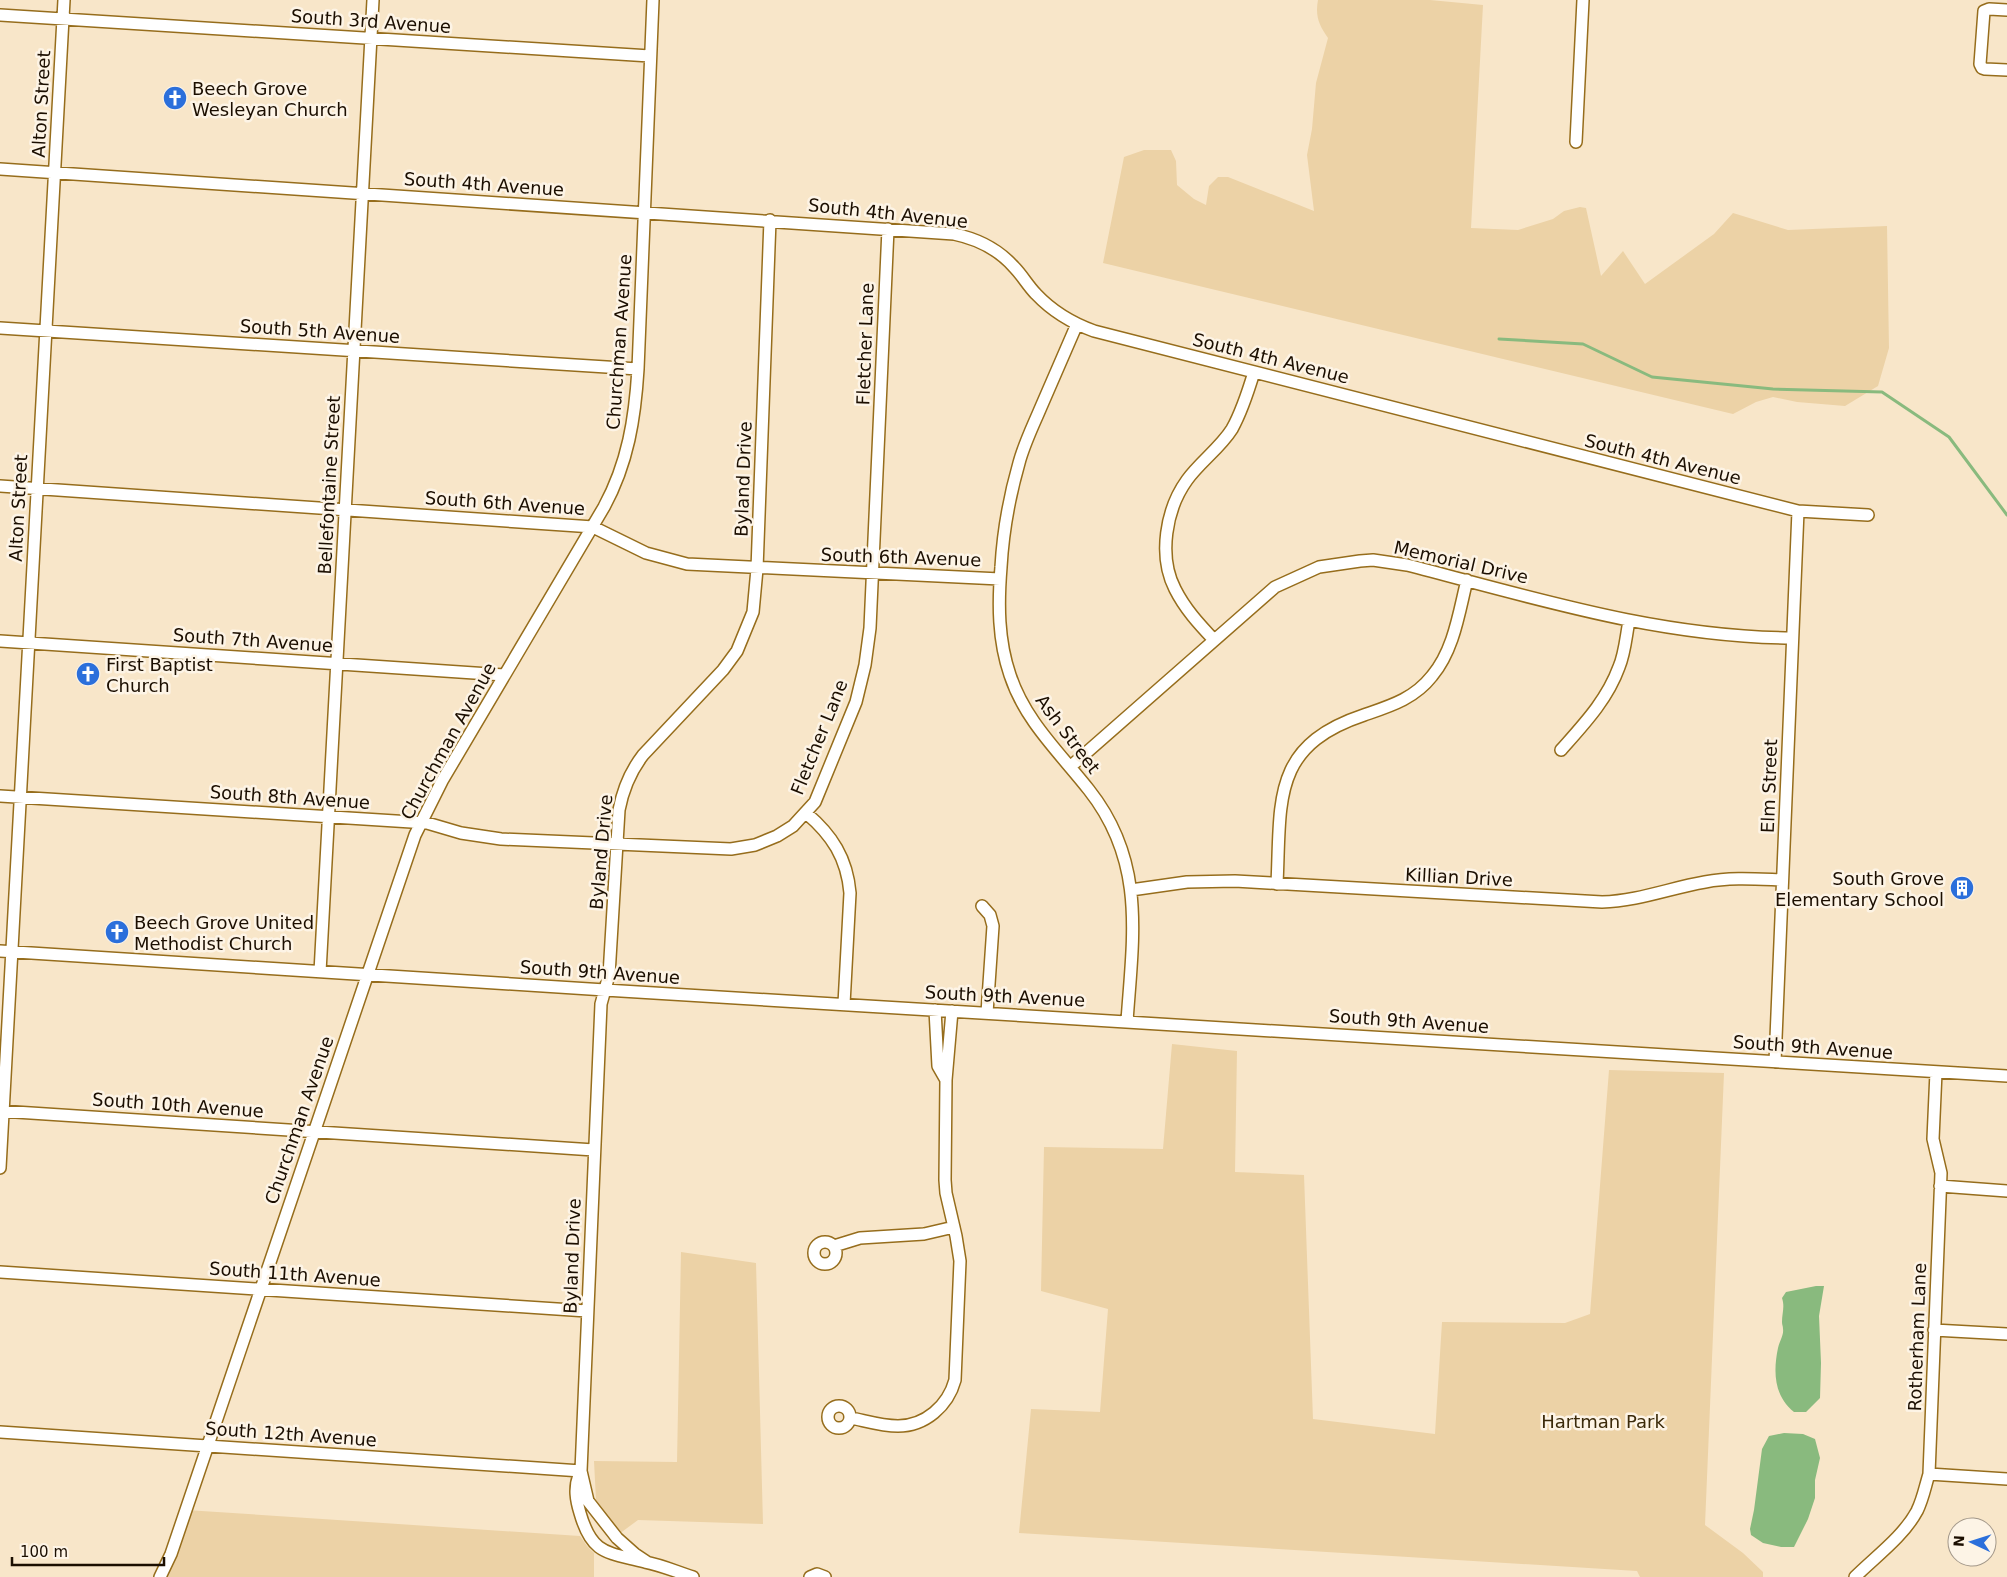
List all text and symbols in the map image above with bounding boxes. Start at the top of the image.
street label: South 3rd Avenue [290,5,452,37]
street label: Alton Street [28,50,54,158]
place label: Beech Grove Wesleyan Church [192,78,348,120]
church icon: Beech Grove Wesleyan Church [162,85,188,111]
street label: South 4th Avenue [403,168,565,200]
street label: South 4th Avenue [807,194,969,232]
street label: Churchman Avenue [602,253,636,431]
street label: Fletcher Lane [852,282,878,406]
street label: South 5th Avenue [239,315,401,347]
street label: South 4th Avenue [1191,328,1351,388]
street label: Bellefontaine Street [314,395,344,575]
street label: Byland Drive [730,421,756,537]
street label: South 4th Avenue [1583,429,1743,489]
street label: Alton Street [5,454,31,562]
street label: South 6th Avenue [424,487,586,519]
street label: Memorial Drive [1392,536,1530,588]
street label: South 6th Avenue [820,544,982,570]
street label: South 7th Avenue [172,624,334,656]
place label: First Baptist Church [106,654,213,696]
street label: Churchman Avenue [396,659,500,823]
church icon: First Baptist Church [75,661,101,687]
street label: Fletcher Lane [786,676,852,798]
street label: Ash Street [1031,690,1105,778]
street label: Elm Street [1757,738,1781,834]
street label: South 8th Avenue [209,781,371,813]
street label: Byland Drive [586,794,616,910]
street label: Killian Drive [1405,864,1513,890]
place label: South Grove Elementary School [1775,868,1944,910]
building icon: South Grove Elementary School [1949,875,1975,901]
place label: Beech Grove United Methodist Church [134,912,314,954]
church icon: Beech Grove United Methodist Church [104,919,130,945]
street label: South 9th Avenue [519,956,681,988]
street label: South 9th Avenue [924,981,1086,1011]
street label: South 9th Avenue [1328,1005,1490,1037]
street label: South 9th Avenue [1732,1031,1894,1063]
street label: Churchman Avenue [260,1033,338,1207]
street label: South 10th Avenue [91,1089,265,1121]
street label: Byland Drive [559,1198,585,1314]
street label: South 11th Avenue [208,1258,382,1290]
street label: Rotherham Lane [1904,1262,1930,1412]
park label: Hartman Park [1541,1411,1665,1432]
street label: South 12th Avenue [204,1418,378,1450]
north arrow [1947,1517,1997,1567]
scale bar [12,1534,165,1566]
text: N [1951,1535,1967,1547]
text: 100 m [20,1543,68,1561]

